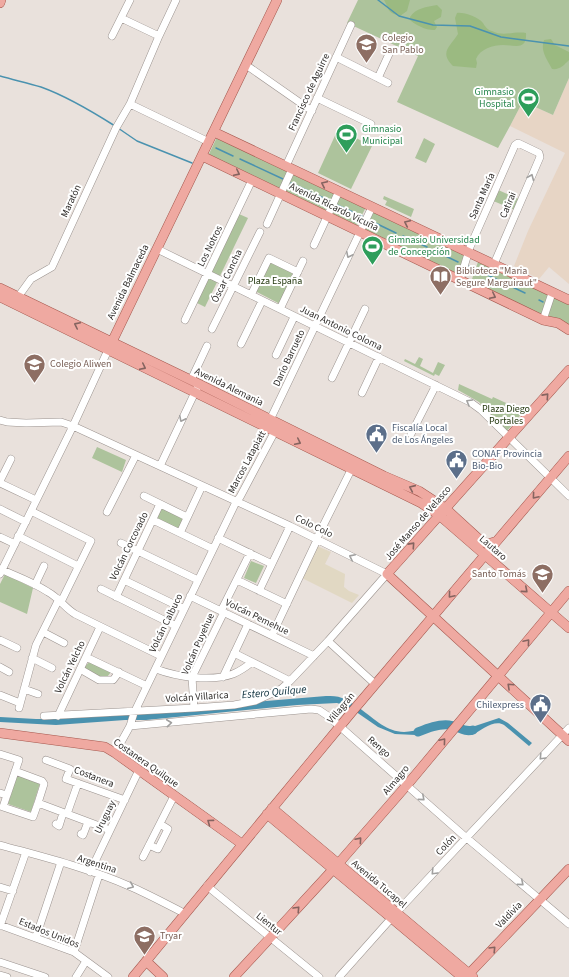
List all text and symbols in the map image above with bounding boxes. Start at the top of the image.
school or university icon: Colegio San Pablo [353,31,379,64]
place label: Colegio San Pablo [382,31,424,57]
street label: Francisco de Aguirre [285,51,333,133]
place label: Gimnasio Hospital [475,85,514,111]
sports icon: Gimnasio Hospital [516,85,542,118]
sports icon: Gimnasio Municipal [334,122,360,155]
place label: Gimnasio Municipal [362,122,403,148]
one-way arrow [233,168,240,176]
street label: Santa María [466,171,498,221]
one-way arrow [527,173,535,180]
street label: Avenida Ricardo Vicuña [287,179,381,235]
one-way arrow [321,181,329,189]
street label: Maratón [57,182,85,220]
street label: Catirai [496,190,520,220]
one-way arrow [403,220,411,228]
street label: Los Notros [194,223,226,269]
sports icon: Gimnasio Universidad de Concepción [359,233,385,266]
place label: Gimnasio Universidad de Concepción [388,233,480,259]
street label: Avenida Balmaceda [104,242,152,322]
street label: Óscar Concha [208,247,246,305]
one-way arrow [346,250,354,258]
library icon: Biblioteca "Maria Segure Marguiraut" [428,264,454,297]
place label: Biblioteca "Maria Segure Marguiraut" [456,264,537,290]
park label: Plaza España [248,274,302,288]
one-way arrow [489,291,496,299]
street label: Juan Antonio Coloma [297,302,385,354]
one-way arrow [73,322,81,330]
street label: Darío Barrueto [270,327,308,389]
school or university icon: Colegio Aliwen [21,351,47,384]
place label: Colegio Aliwen [50,357,111,371]
one-way arrow [139,362,147,370]
street label: Avenida Alemania [192,364,266,410]
one-way arrow [541,393,549,401]
one-way arrow [466,399,473,407]
park label: Plaza Diego Portales [482,402,530,428]
one-way arrow [179,415,187,423]
public building icon: Fiscalía Local de Los Ángeles [364,421,390,454]
place label: Fiscalía Local de Los Ángeles [392,421,453,447]
street label: Marcos Latapiatt [225,428,270,496]
one-way arrow [294,437,301,445]
public building icon: CONAF Provincia Bio-Bio [444,447,470,480]
place label: CONAF Provincia Bio-Bio [472,447,542,473]
street label: José Manso de Velasco [382,483,454,563]
one-way arrow [409,485,416,493]
one-way arrow [532,492,539,499]
street label: Volcán Corcovado [106,509,152,583]
street label: Colo Colo [293,511,335,541]
street label: Lautaro [476,532,510,564]
one-way arrow [408,542,415,550]
one-way arrow [349,554,356,562]
school or university icon: Santo Tomás [529,561,555,594]
place label: Santo Tomás [472,567,526,581]
one-way arrow [520,585,528,592]
street label: Volcán Calbuco [146,591,186,655]
one-way arrow [448,591,455,598]
street label: Volcán Pemehue [223,595,291,639]
street label: Volcán Puyehue [178,611,218,677]
street label: Volcán Yelcho [51,638,89,696]
one-way arrow [522,639,529,646]
water label: Estero Quilque [241,682,307,702]
one-way arrow [507,683,515,691]
street label: Volcán Villarica [165,688,229,706]
street label: Villagrán [324,690,358,726]
public building icon: Chilexpress [527,692,553,725]
place label: Chilexpress [476,698,524,712]
one-way arrow [166,719,172,728]
street label: Rengo [364,733,394,761]
street label: Costanera Quilque [110,735,182,791]
one-way arrow [439,739,446,746]
one-way arrow [540,752,547,759]
street label: Almagro [379,762,413,798]
street label: Costanera [72,763,116,791]
one-way arrow [417,794,425,801]
street label: Uruguay [91,798,119,836]
one-way arrow [207,819,214,827]
street label: Colón [432,831,460,859]
one-way arrow [354,837,361,845]
street label: Argentina [76,851,118,877]
street label: Avenida Tucapel [348,857,410,912]
one-way arrow [431,867,439,875]
one-way arrow [516,878,523,885]
one-way arrow [127,882,134,890]
street label: Valdivia [493,898,525,932]
one-way arrow [293,906,300,914]
street label: Lientur [253,909,285,939]
street label: Estados Unidos [17,914,81,952]
school or university icon: Tryar [131,923,157,956]
place label: Tryar [160,929,182,943]
one-way arrow [488,946,496,954]

